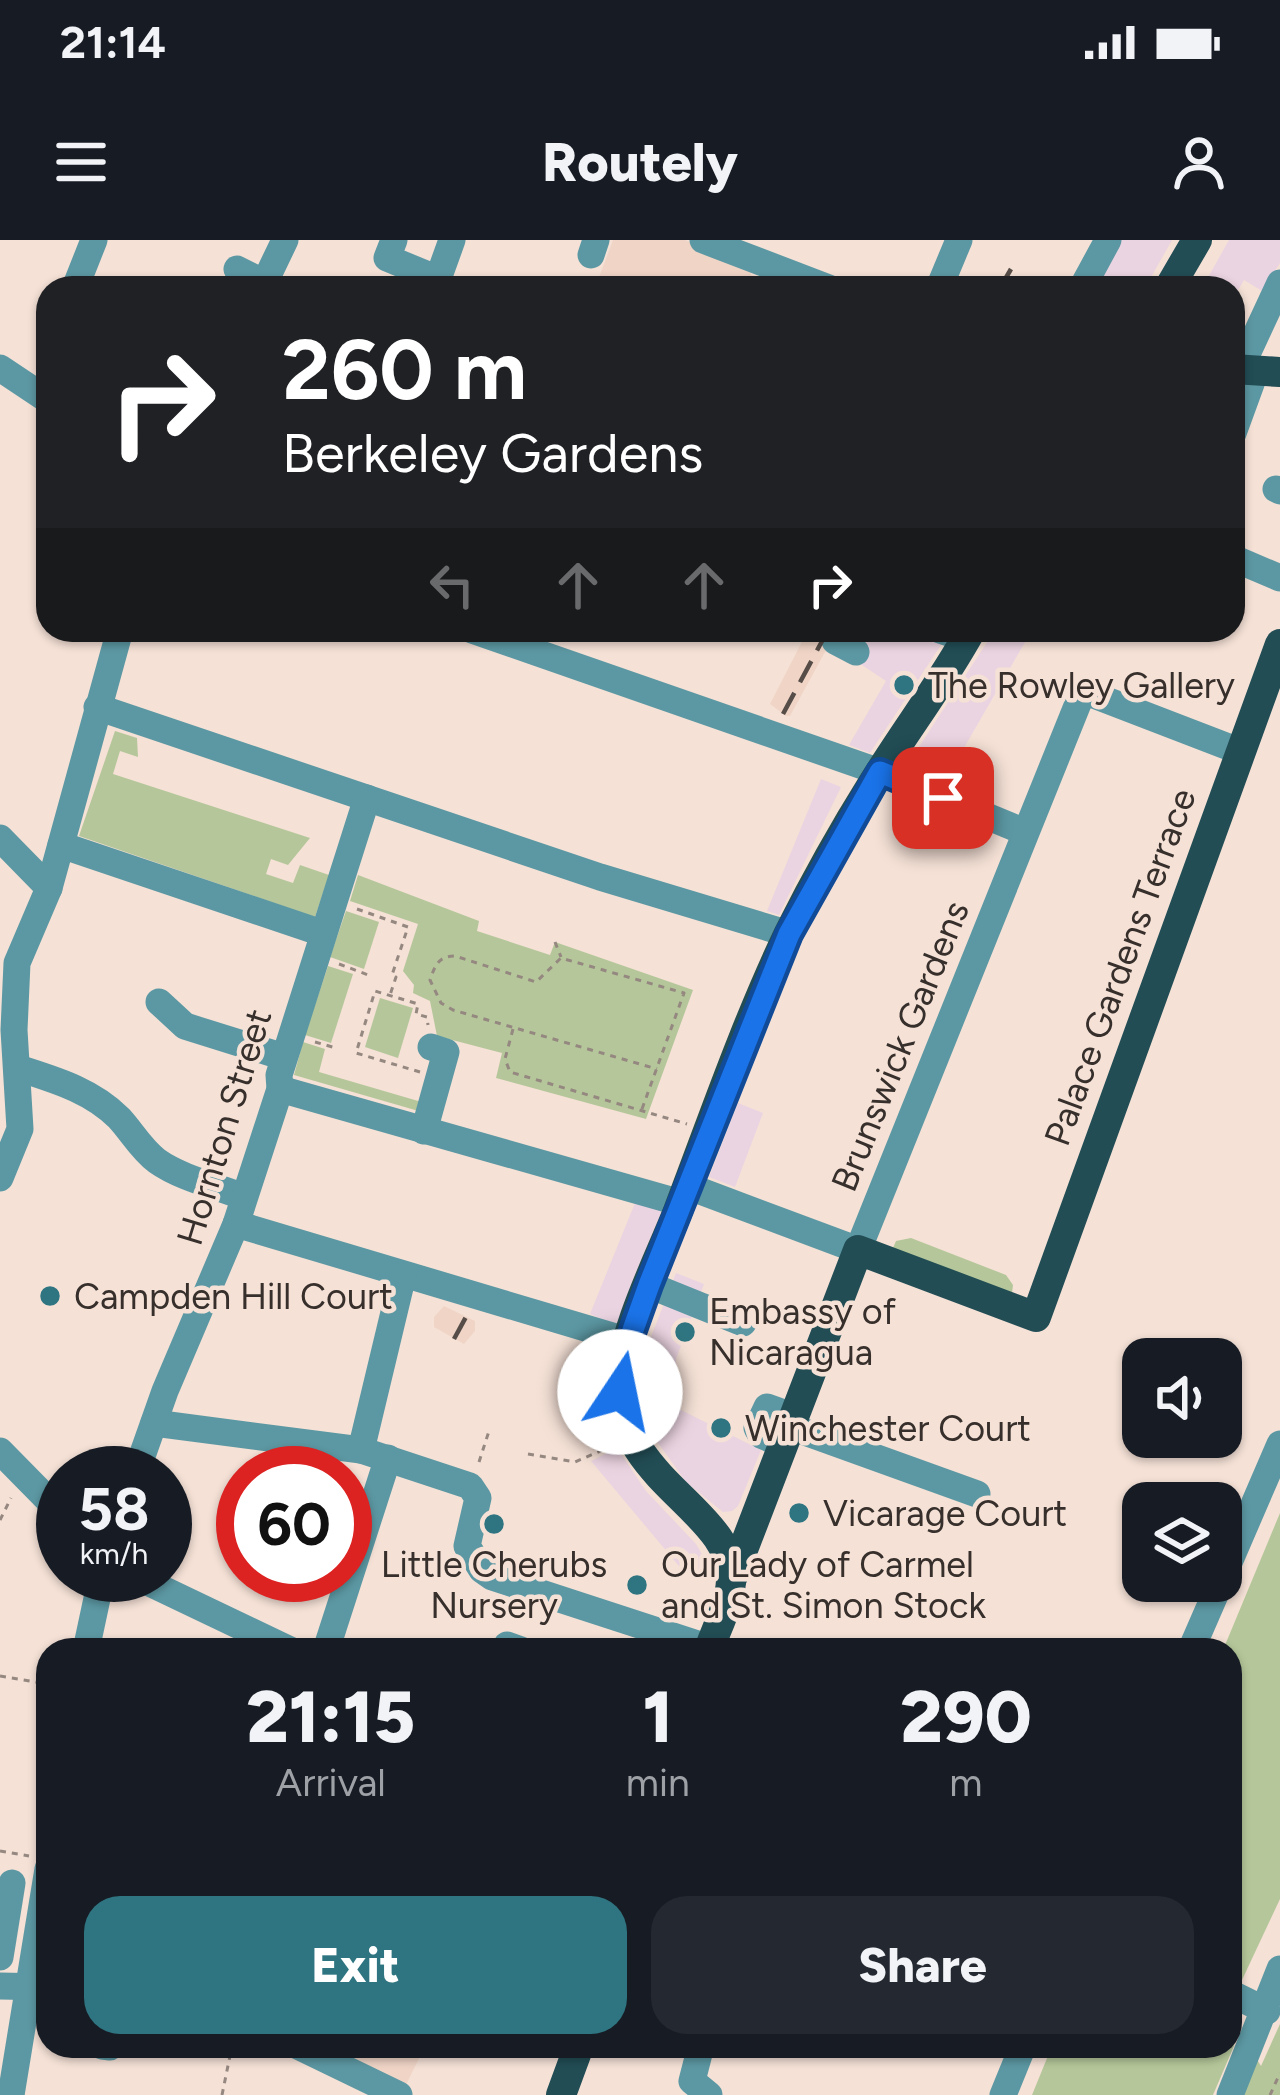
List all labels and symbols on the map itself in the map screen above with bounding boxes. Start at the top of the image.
place label: The Rowley Gallery [928,664,1235,707]
marker: The Rowley Gallery [891,672,917,698]
pin [892,747,994,849]
street label: Palace Gardens Terrace [1035,783,1205,1151]
street label: Brunswick Gardens [822,895,978,1197]
street label: Hornton Street [168,1004,280,1250]
place label: Campden Hill Court [74,1275,393,1318]
marker: Campden Hill Court [37,1283,63,1309]
place label: Embassy of Nicaragua [709,1290,897,1374]
marker: Embassy of Nicaragua [672,1319,698,1345]
position arrow [557,1329,683,1455]
place label: Winchester Court [745,1407,1031,1450]
marker: Winchester Court [708,1415,734,1441]
speed limit sign: 60 [216,1446,372,1602]
place label: Vicarage Court [823,1492,1067,1535]
marker: Vicarage Court [786,1500,812,1526]
marker: Little Cherubs Nursery [481,1511,507,1537]
place label: Little Cherubs Nursery [381,1543,607,1627]
place label: Our Lady of Carmel and St. Simon Stock [661,1543,986,1627]
marker: Our Lady of Carmel and St. Simon Stock [624,1572,650,1598]

